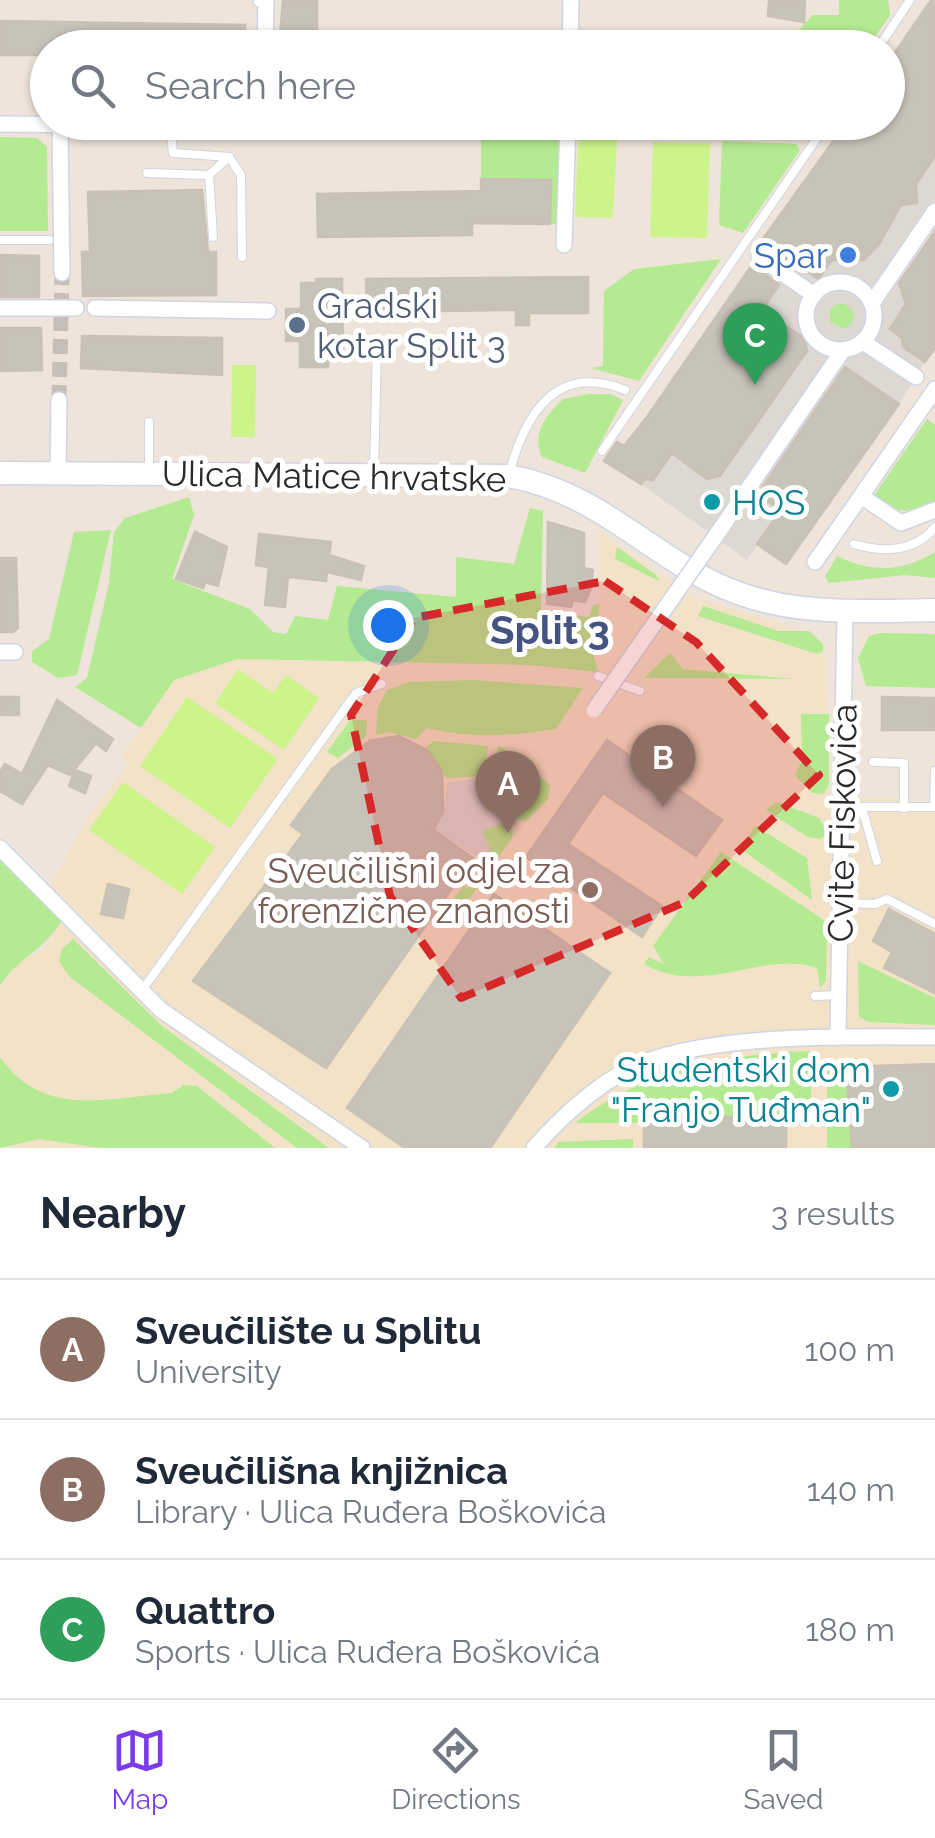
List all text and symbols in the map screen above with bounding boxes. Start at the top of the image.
search box [30,30,905,140]
icon: search [65,58,120,113]
text: Search here [145,63,356,108]
place label: Spar [754,235,828,276]
marker: Spar [837,244,859,266]
place label: Gradski kotar Split 3 [317,285,506,366]
pin: C [722,302,788,385]
marker: Gradski kotar Split 3 [286,314,308,336]
street label: Ulica Matice hrvatske [161,452,507,500]
place label: HOS [732,482,805,523]
marker: HOS [701,491,723,513]
your location [363,600,414,651]
district label: Split 3 [490,606,610,653]
street label: Cvite Fiskovića [819,703,865,943]
pin: B [630,724,696,807]
pin: A [476,750,540,833]
place label: Sveučilišni odjel za forenzične znanosti [257,850,570,931]
marker: Sveučilišni odjel za forenzične znanosti [579,879,601,901]
place label: Studentski dom "Franjo Tuđman" [611,1049,871,1130]
marker: Studentski dom "Franjo Tuđman" [880,1078,902,1100]
text: Nearby [40,1189,186,1238]
text: 3 results [771,1195,895,1232]
text: Sveučilište u Splitu [135,1308,482,1353]
text: A [62,1331,83,1368]
text: 100 m [805,1331,895,1368]
text: University [135,1353,282,1390]
text: Sveučilišna knjižnica [135,1448,508,1493]
text: B [62,1471,83,1508]
text: 140 m [807,1471,895,1508]
text: Library · Ulica Ruđera Boškovića [135,1493,606,1530]
text: Quattro [135,1588,275,1633]
text: C [62,1611,83,1648]
text: 180 m [805,1611,895,1648]
text: Sports · Ulica Ruđera Boškovića [135,1633,600,1670]
tab: Map [111,1723,168,1816]
tab: Directions [391,1723,521,1816]
tab: Saved [743,1723,824,1816]

